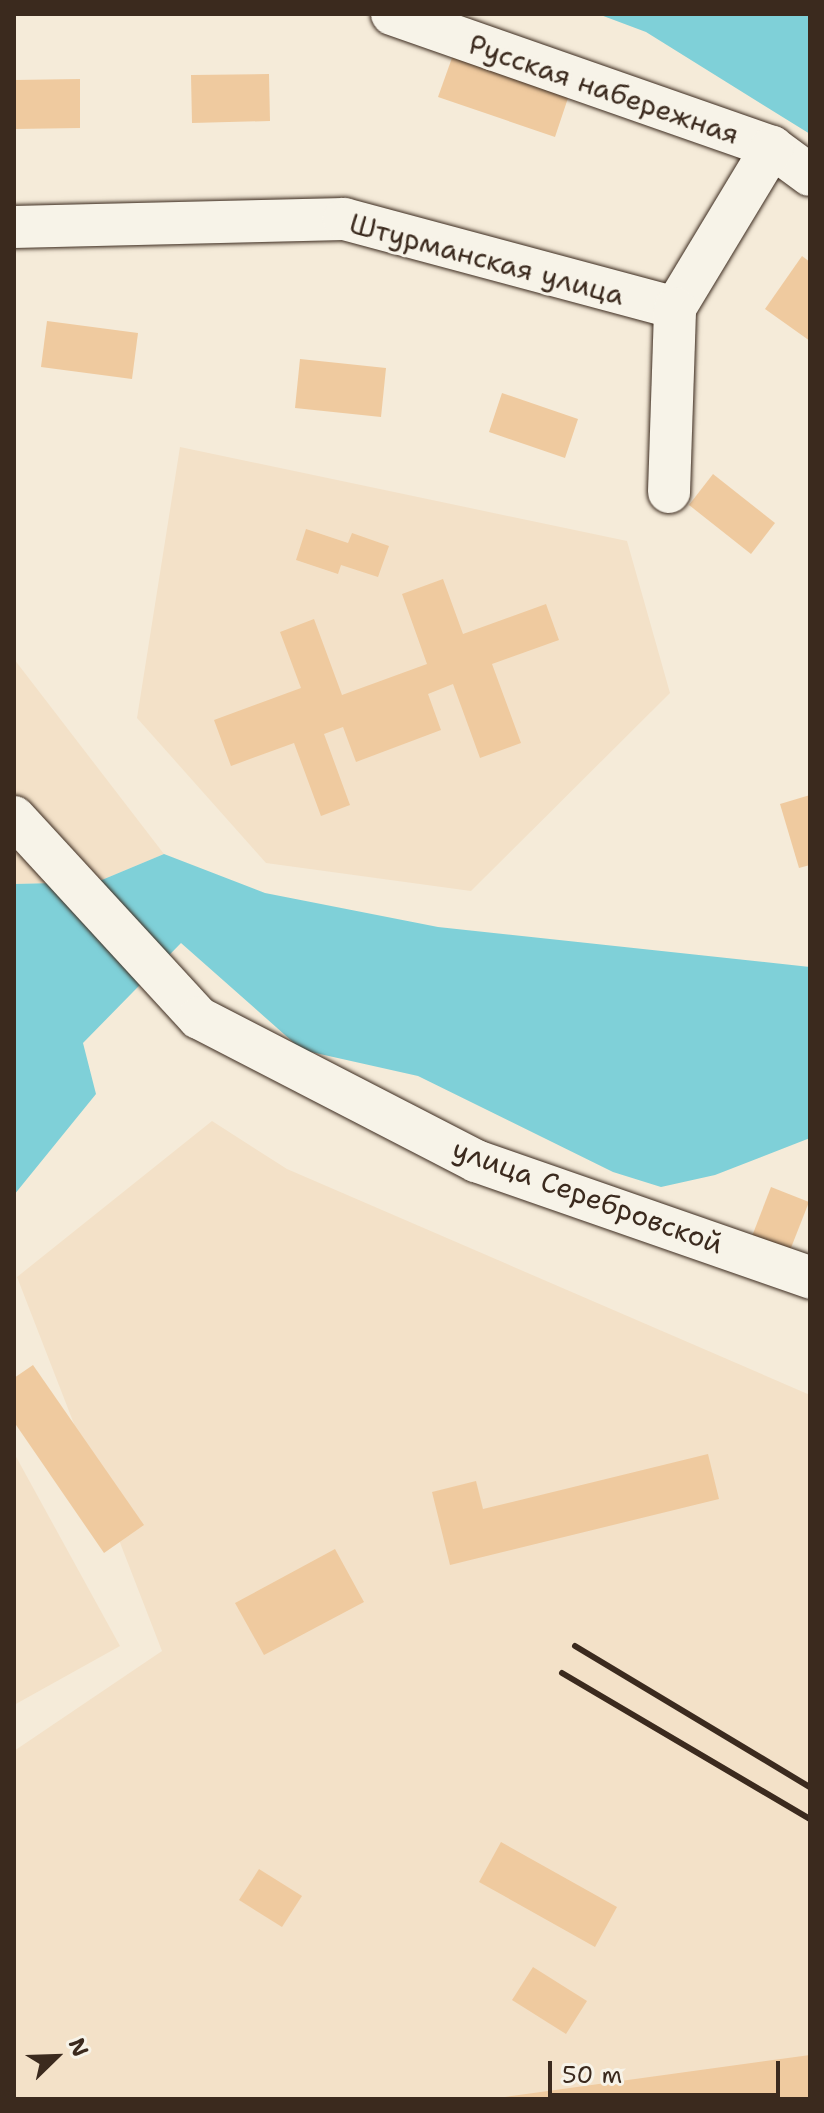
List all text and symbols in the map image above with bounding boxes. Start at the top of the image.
street label: Русская набережная [464,27,744,151]
street label: Штурманская улица [346,206,628,312]
street label: улица Серебровской [448,1131,728,1261]
north arrow [16,2017,96,2097]
text: N [62,2034,95,2061]
scale bar [552,2045,784,2095]
text: 50 m [562,2059,622,2091]

